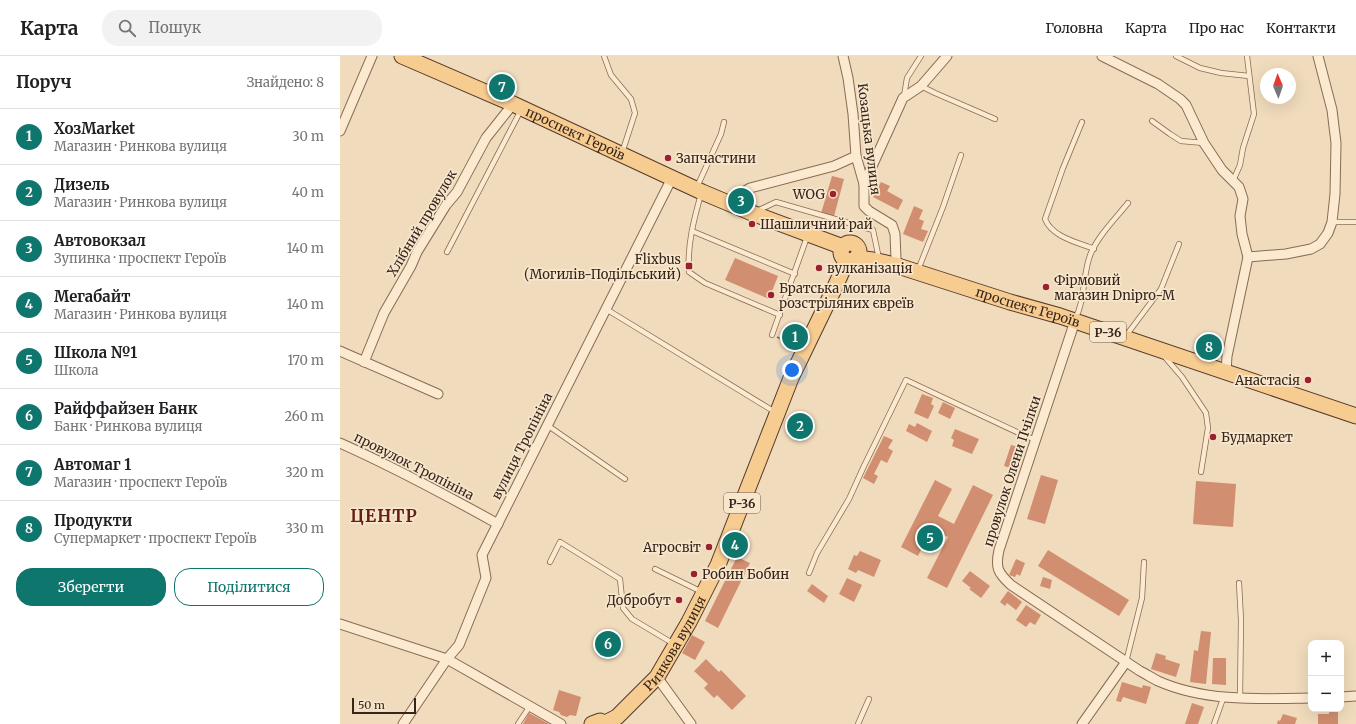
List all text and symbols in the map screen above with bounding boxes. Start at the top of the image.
search box [102,10,382,46]
text: Карта [20,16,78,40]
icon: search [116,17,138,39]
text: Пошук [148,18,201,37]
text: Головна [1045,19,1103,37]
text: Карта [1125,19,1167,37]
text: Про нас [1189,19,1244,37]
text: Контакти [1266,19,1336,37]
north arrow [1260,68,1296,104]
text: Поруч [16,71,72,93]
pin: 7 [489,72,515,102]
text: Знайдено: 8 [247,74,324,91]
street label: Козацька вулиця [854,82,884,196]
street label: проспект Героїв [523,103,629,164]
text: ХозMarket [54,119,135,138]
text: 1 [26,128,32,145]
text: 30 m [292,128,324,145]
text: Магазин · Ринкова вулиця [54,138,227,155]
place label: Запчастини [676,150,756,167]
marker: Запчастини [663,153,673,163]
street label: Хлібний провулок [383,166,461,280]
text: Дизель [54,175,110,194]
text: 2 [25,184,33,201]
text: 40 m [292,184,324,201]
pin: 3 [728,186,754,216]
place label: WOG [792,186,826,203]
marker: WOG [828,189,838,199]
text: Магазин · Ринкова вулиця [54,194,227,211]
place label: Шашличний рай [760,216,873,233]
marker: Шашличний рай [747,219,757,229]
text: Автовокзал [54,231,146,250]
text: 3 [25,240,33,257]
text: 140 m [287,240,324,257]
text: Зупинка · проспект Героїв [54,250,226,267]
place label: Flixbus (Могилів-Подільський) [524,251,681,283]
place label: вулканізація [827,260,913,277]
marker: Flixbus (Могилів-Подільський) [684,261,694,271]
marker: вулканізація [814,263,824,273]
place label: Фірмовий магазин Dnipro-M [1054,272,1175,304]
place label: Братська могила розстріляних євреїв [779,280,914,312]
marker: Фірмовий магазин Dnipro-M [1041,282,1051,292]
street label: проспект Героїв [974,283,1083,331]
text: Мегабайт [54,287,130,306]
marker: Братська могила розстріляних євреїв [766,290,776,300]
text: 4 [25,296,33,313]
text: 140 m [287,296,324,313]
text: Магазин · Ринкова вулиця [54,306,227,323]
pin: 1 [782,322,808,352]
road number: Р-36 [1090,322,1126,342]
pin: 8 [1196,332,1222,362]
text: Школа №1 [54,343,137,362]
text: 5 [25,352,33,369]
text: 170 m [287,352,324,369]
your location [782,360,802,380]
text: Школа [54,362,98,379]
place label: Анастасія [1234,372,1300,389]
marker: Анастасія [1303,375,1313,385]
street label: вулиця Тропініна [488,390,556,502]
street label: провулок Олени Пчілки [980,393,1044,549]
text: Райффайзен Банк [54,399,198,418]
text: 6 [25,408,33,425]
text: 260 m [284,408,324,425]
pin: 2 [787,411,813,441]
text: Банк · Ринкова вулиця [54,418,203,435]
street label: провулок Тропініна [351,428,477,504]
place label: Будмаркет [1221,429,1293,446]
marker: Будмаркет [1208,432,1218,442]
text: Автомаг 1 [54,455,131,474]
text: 7 [25,464,33,481]
text: 320 m [285,464,324,481]
text: Магазин · проспект Героїв [54,474,227,491]
road number: Р-36 [724,493,760,513]
district label: ЦЕНТР [350,505,418,527]
text: Продукти [54,511,132,530]
text: 8 [25,520,33,537]
text: 330 m [285,520,324,537]
pin: 5 [917,523,943,553]
text: Супермаркет · проспект Героїв [54,530,257,547]
pin: 4 [722,530,748,560]
place label: Агросвіт [642,539,701,556]
marker: Агросвіт [704,542,714,552]
place label: Робин Бобин [702,566,789,583]
button: Зберегти [16,568,166,606]
button: Поділитися [174,568,324,606]
marker: Робин Бобин [689,569,699,579]
place label: Добробут [607,592,671,609]
street label: Ринкова вулиця [640,593,710,694]
marker: Добробут [674,595,684,605]
pin: 6 [595,629,621,659]
map controls [1308,640,1344,712]
button: + [1308,640,1344,676]
button: − [1308,676,1344,712]
scale bar [352,696,416,715]
text: 50 m [358,698,385,712]

